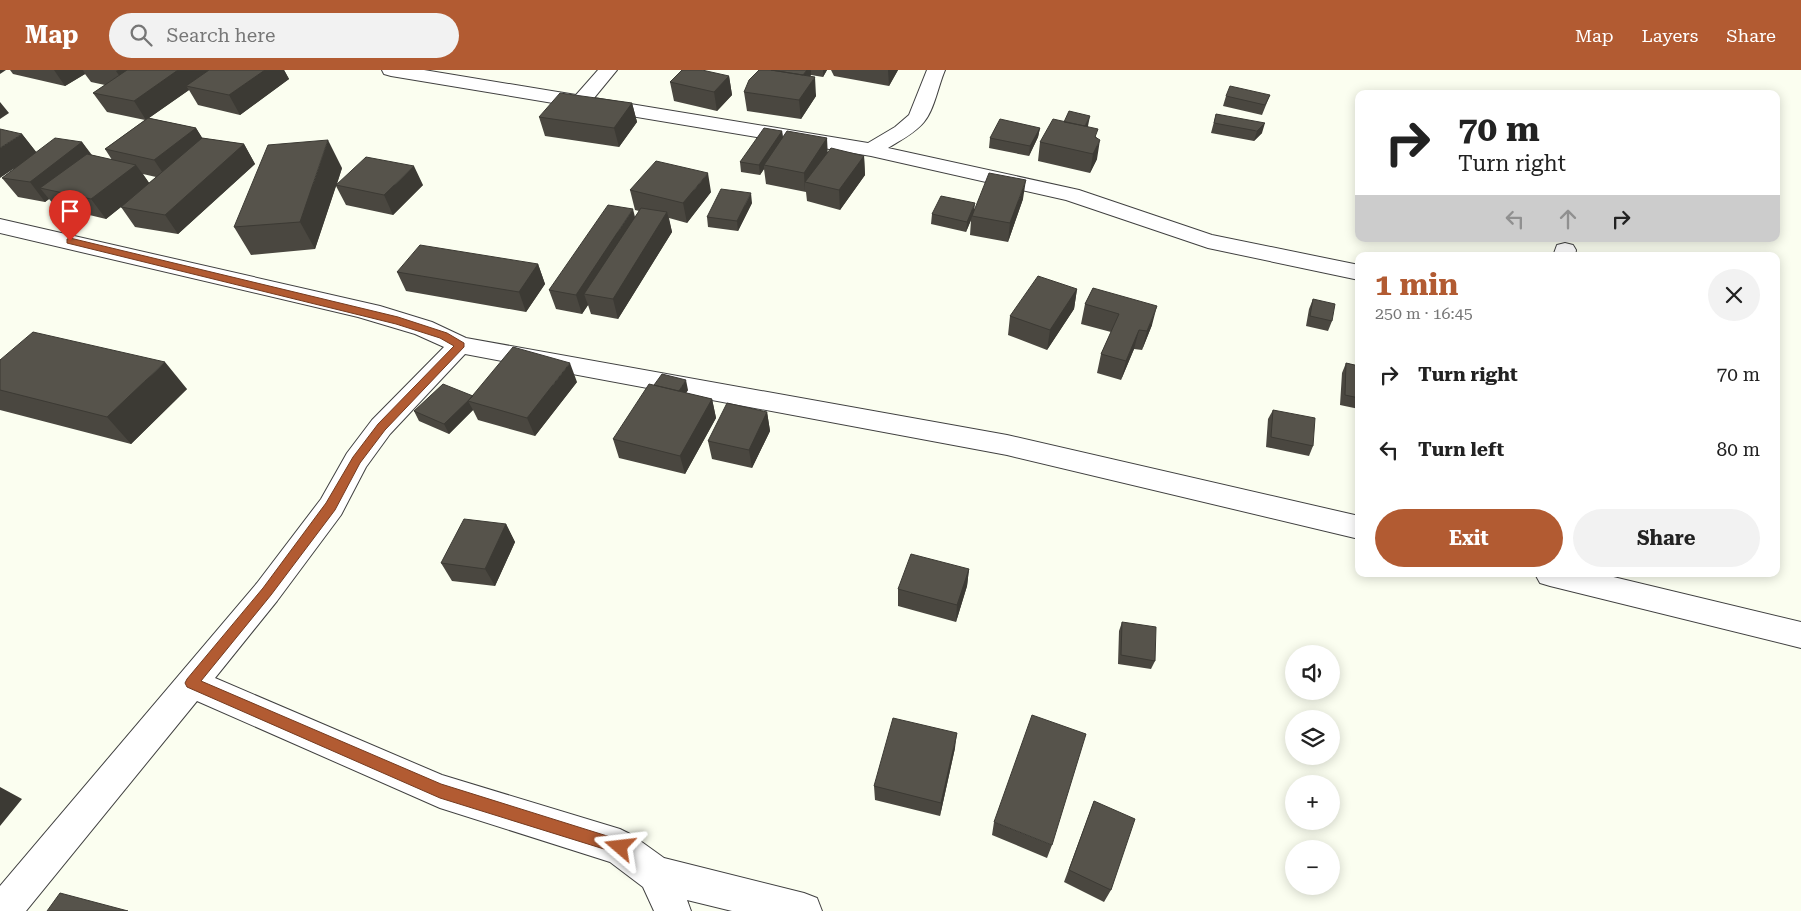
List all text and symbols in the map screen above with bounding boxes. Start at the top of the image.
search box [109,13,459,58]
text: Map [25,21,79,49]
icon: search [127,21,155,49]
text: Search here [167,24,275,47]
text: Map [1575,25,1614,46]
text: Layers [1642,25,1698,46]
text: Share [1726,25,1776,46]
text: 70 m [1458,109,1540,150]
icon: right [1375,110,1440,175]
text: Turn right [1458,151,1566,176]
pin [49,190,91,241]
icon: arrive [56,197,84,225]
icon: left [1501,205,1529,233]
icon: ahead [1554,205,1582,233]
icon: right [1607,205,1635,233]
text: 1 min [1375,267,1458,302]
button: close [1708,269,1760,321]
text: 250 m · 16:45 [1375,304,1473,323]
icon: right [1375,361,1403,389]
text: Turn right [1418,363,1518,386]
text: 70 m [1717,363,1760,386]
icon: left [1375,436,1403,464]
text: Turn left [1418,438,1504,461]
text: 80 m [1717,438,1760,461]
button: Exit [1375,509,1563,567]
button: Share [1573,509,1760,567]
map controls [1285,645,1340,895]
button: sound [1285,645,1340,700]
button: layers [1285,710,1340,765]
button: + [1285,775,1340,830]
position arrow [593,820,645,872]
button: − [1285,840,1340,895]

